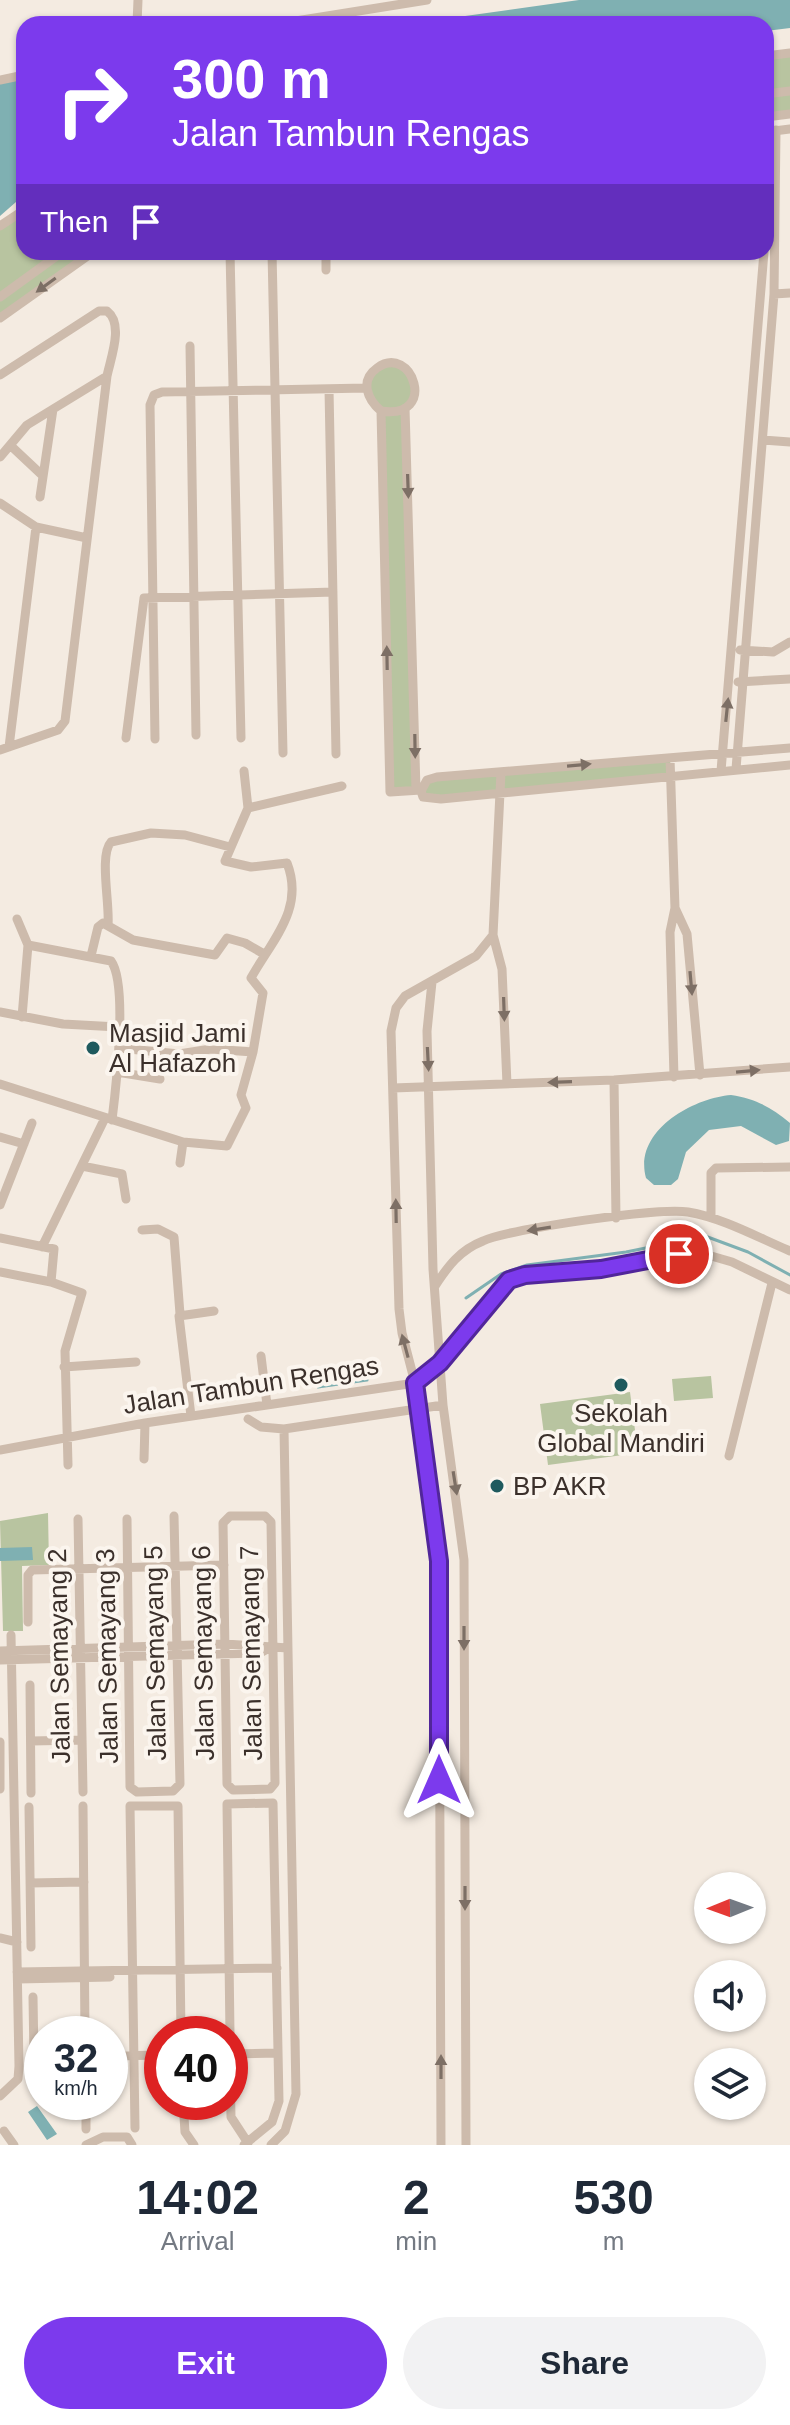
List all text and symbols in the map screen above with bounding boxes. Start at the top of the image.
text: 300 m [172,47,331,110]
icon: right [40,48,144,152]
text: Jalan Tambun Rengas [172,113,530,154]
icon: arrive [124,200,168,244]
text: Then [40,205,108,238]
one-way arrow [36,277,57,292]
one-way arrow [401,474,414,499]
one-way arrow [380,645,393,670]
one-way arrow [721,697,734,722]
one-way arrow [408,734,421,759]
one-way arrow [567,759,592,772]
one-way arrow [685,971,698,996]
one-way arrow [497,997,510,1022]
place label: Masjid Jami Al Hafazoh [109,1018,246,1078]
marker: Masjid Jami Al Hafazoh [84,1039,102,1057]
one-way arrow [421,1047,434,1072]
one-way arrow [735,1064,760,1077]
one-way arrow [547,1075,572,1088]
one-way arrow [390,1198,403,1223]
pin [645,1220,713,1288]
one-way arrow [526,1223,551,1236]
icon: arrive [657,1232,701,1276]
one-way arrow [398,1333,411,1357]
street label: Jalan Tambun Rengas [121,1350,381,1420]
marker: Sekolah Global Mandiri [612,1376,630,1394]
place label: Sekolah Global Mandiri [537,1398,705,1458]
one-way arrow [449,1470,462,1495]
place label: BP AKR [513,1471,606,1501]
marker: BP AKR [488,1477,506,1495]
street label: Jalan Semayang 5 [138,1545,172,1761]
street label: Jalan Semayang 6 [186,1545,220,1761]
street label: Jalan Semayang 7 [234,1545,268,1761]
street label: Jalan Semayang 2 [42,1548,76,1764]
street label: Jalan Semayang 3 [90,1548,124,1764]
one-way arrow [458,1626,470,1651]
position arrow [397,1738,481,1822]
north arrow [694,1872,766,1944]
map controls [694,1872,766,2120]
one-way arrow [459,1886,471,1911]
button: sound [694,1960,766,2032]
speed limit sign: 40 [144,2016,248,2120]
text: 32 [54,2036,98,2080]
button: layers [694,2048,766,2120]
one-way arrow [434,2054,447,2079]
text: km/h [54,2077,98,2099]
text: 14:02 [136,2171,259,2224]
text: 2 [403,2171,430,2224]
text: 530 [574,2171,654,2224]
text: Arrival [161,2226,235,2256]
text: min [395,2226,437,2256]
text: m [603,2226,624,2256]
button: Exit [24,2317,387,2409]
button: Share [403,2317,766,2409]

